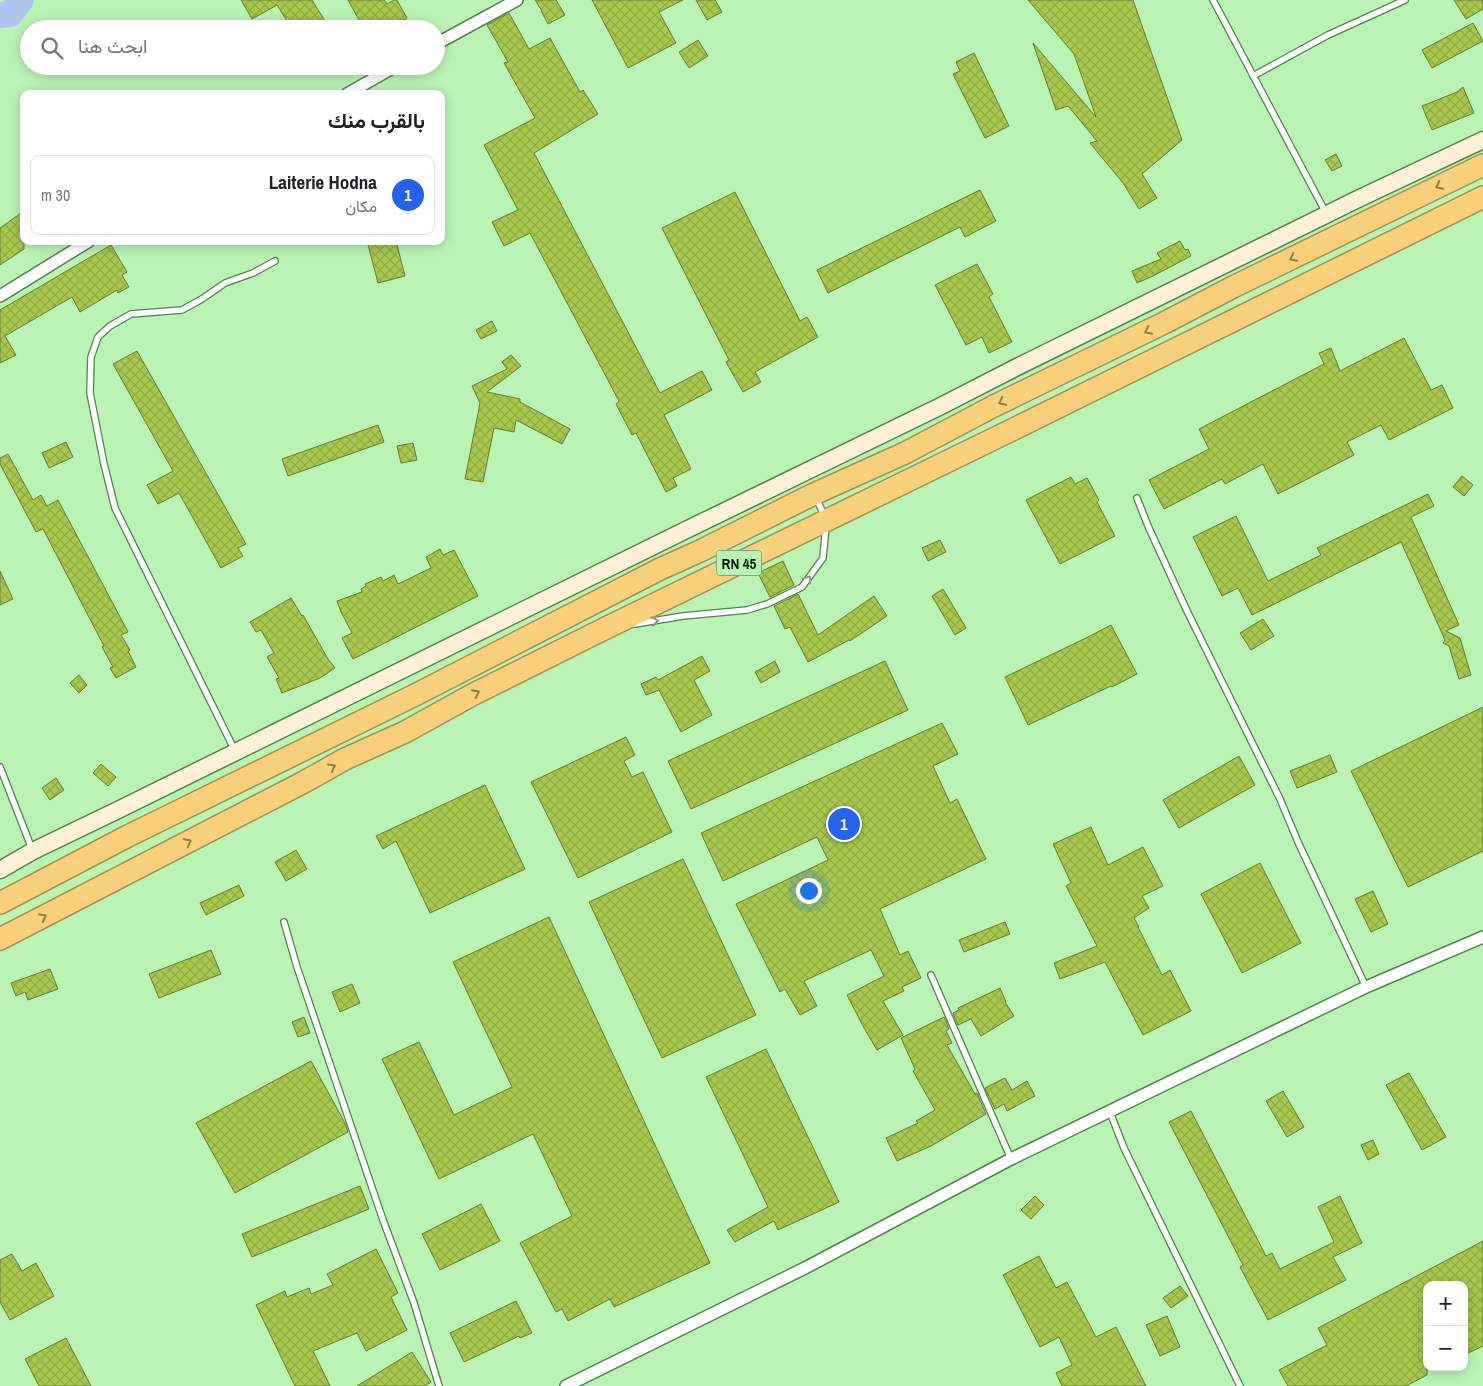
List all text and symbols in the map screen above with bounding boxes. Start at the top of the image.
search box [20,20,445,75]
text: ابحث هنا [78,33,148,59]
icon: search [38,34,66,62]
text: بالقرب منك [328,106,425,135]
text: Laiterie Hodna [269,169,377,195]
one-way arrow [1435,180,1444,191]
text: 30 m [41,184,70,206]
text: 1 [404,184,412,206]
text: مكان [345,195,377,217]
one-way arrow [1289,252,1298,262]
one-way arrow [1144,325,1153,335]
one-way arrow [998,396,1007,406]
road number: RN 45 [716,550,762,576]
one-way arrow [802,576,810,585]
one-way arrow [650,616,659,626]
one-way arrow [471,689,480,699]
one-way arrow [326,763,335,773]
pin: 1 [828,805,860,843]
one-way arrow [182,838,191,848]
your location [796,878,822,904]
one-way arrow [38,913,47,923]
map controls [1423,1281,1468,1371]
button: + [1423,1281,1468,1326]
button: − [1423,1326,1468,1371]

